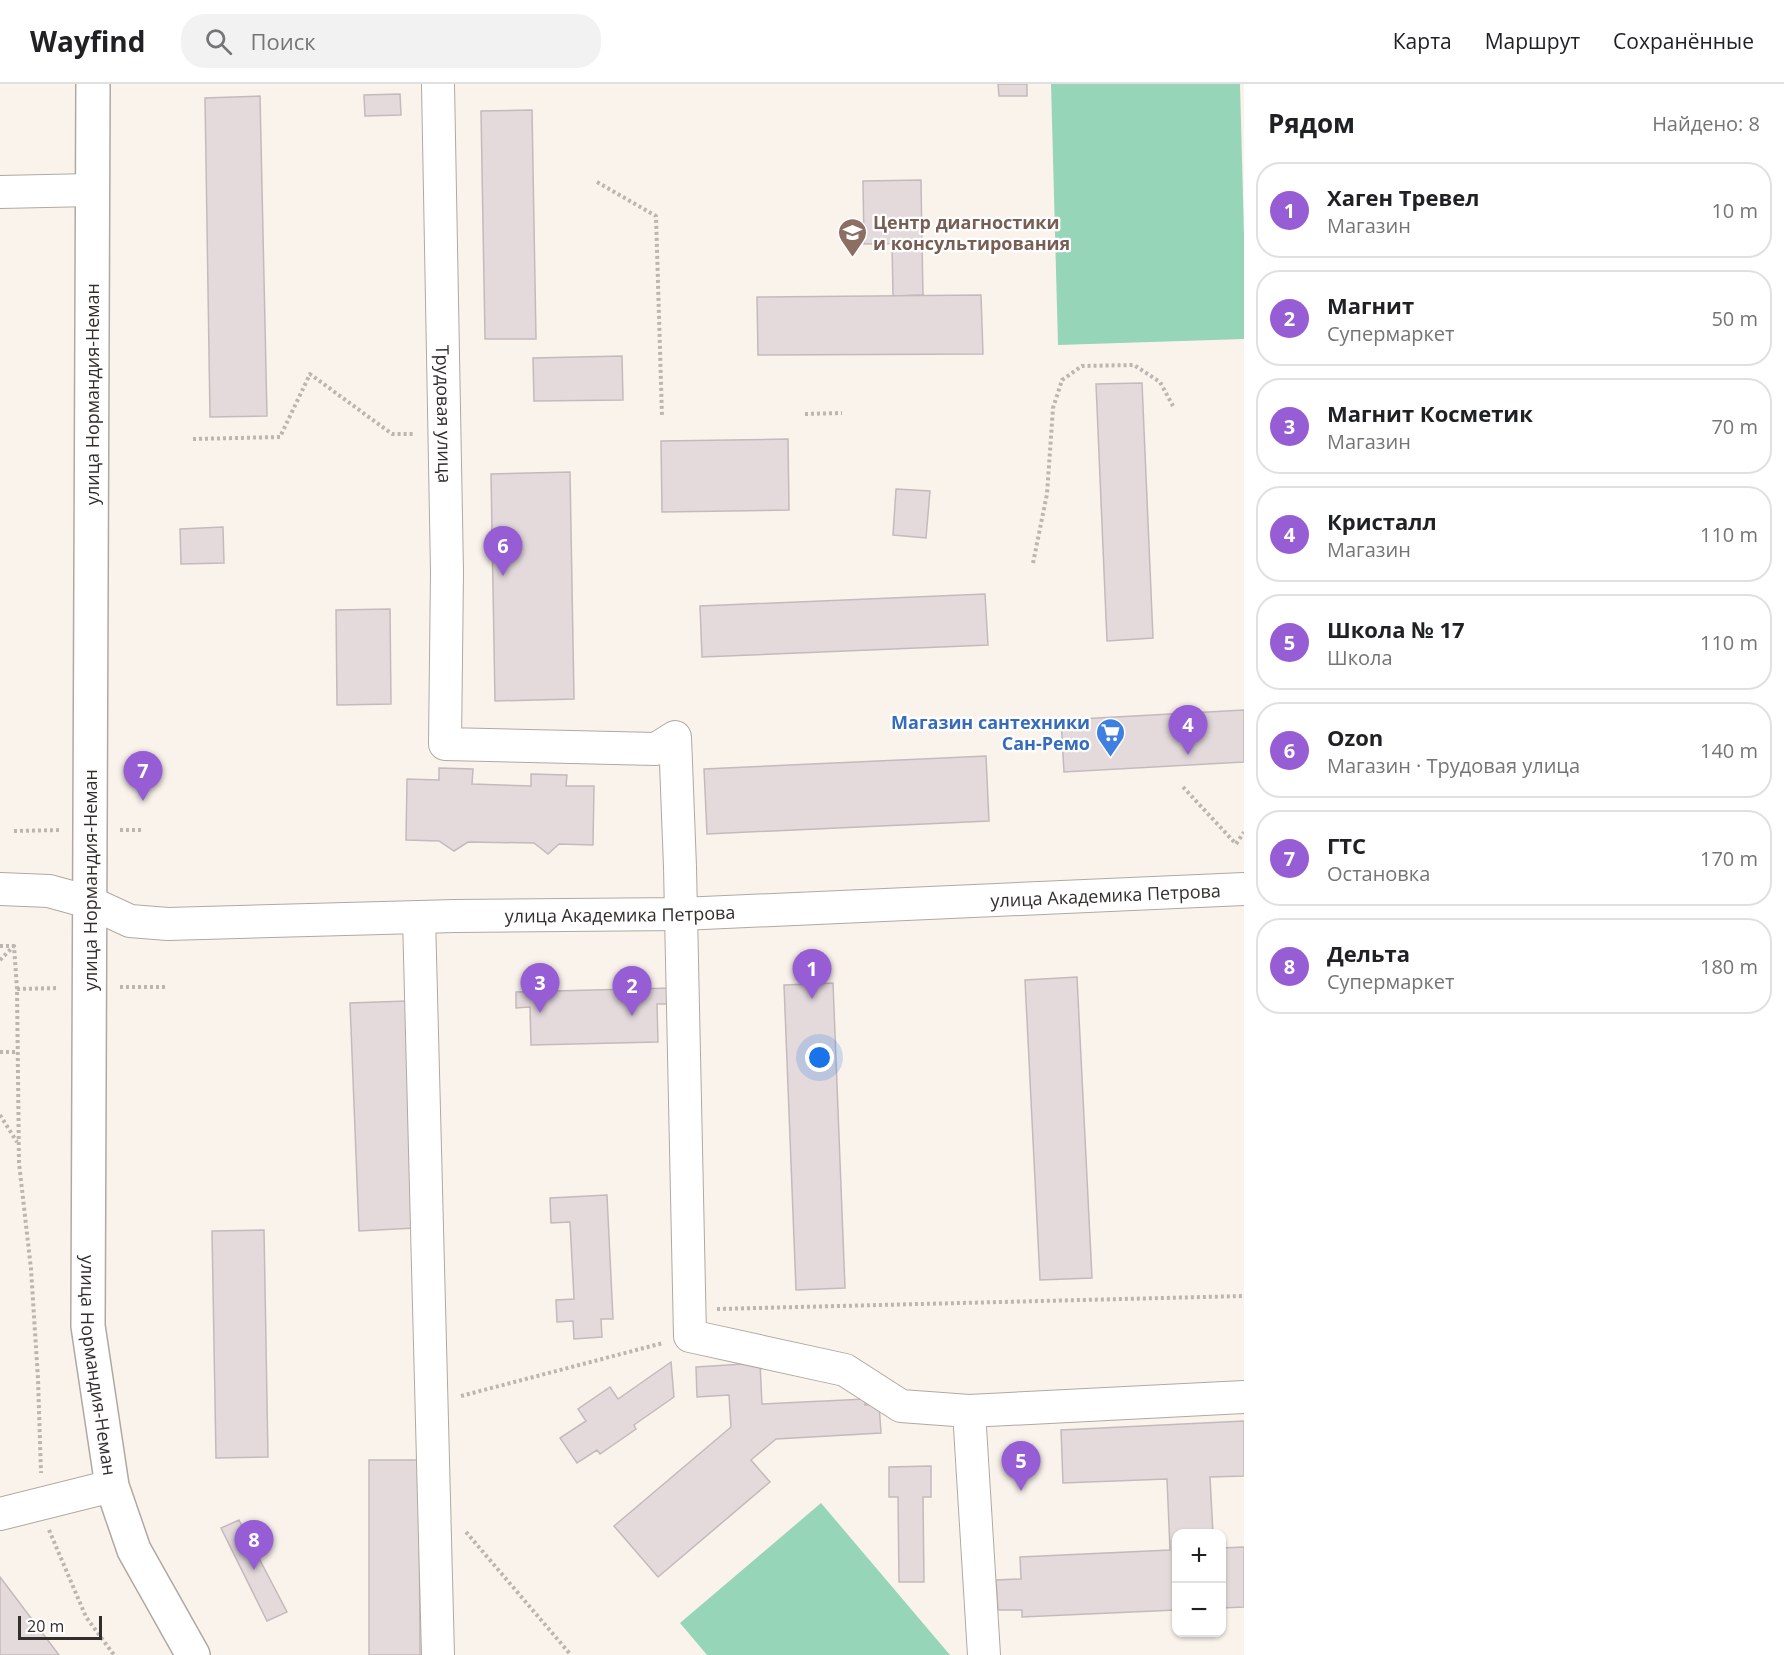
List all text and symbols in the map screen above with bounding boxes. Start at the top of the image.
search box [181,14,601,68]
text: Wayfind [30,22,145,60]
icon: search [202,25,235,58]
text: Поиск [250,26,316,56]
text: Карта [1393,27,1452,55]
text: Маршрут [1485,27,1580,55]
text: Сохранённые [1613,27,1754,55]
text: Рядом [1268,105,1355,141]
text: Найдено: 8 [1652,110,1760,137]
text: Хаген Тревел [1327,182,1479,212]
text: 1 [1284,197,1295,224]
text: 10 m [1711,197,1758,224]
place label: Центр диагностики и консультирования [873,210,1070,255]
text: Магазин [1327,212,1411,239]
school or university icon: Центр диагностики и консультирования [836,216,868,258]
street label: улица Нормандия-Неман [80,283,104,505]
text: Магнит [1327,290,1414,320]
text: 2 [1284,305,1295,332]
text: 50 m [1711,305,1758,332]
text: Супермаркет [1327,320,1454,347]
street label: Трудовая улица [431,345,457,483]
text: Магнит Косметик [1327,398,1533,428]
text: 3 [1284,413,1295,440]
text: 70 m [1711,413,1758,440]
text: Магазин [1327,428,1411,455]
text: Кристалл [1327,506,1437,536]
text: 4 [1284,521,1295,548]
text: 110 m [1700,521,1758,548]
pin: 6 [484,526,522,576]
text: Магазин [1327,536,1411,563]
text: Школа № 17 [1327,614,1465,644]
text: 5 [1284,629,1295,656]
text: 110 m [1700,629,1758,656]
text: Школа [1327,644,1393,671]
pin: 4 [1168,706,1208,755]
place label: Магазин сантехники Сан-Ремо [891,710,1090,755]
supermarket icon: Магазин сантехники Сан-Ремо [1095,716,1127,758]
text: Ozon [1327,722,1383,752]
text: 6 [1284,737,1295,764]
text: 140 m [1700,737,1758,764]
pin: 7 [124,752,162,801]
text: Магазин · Трудовая улица [1327,752,1580,779]
street label: улица Нормандия-Неман [78,769,102,991]
text: ГТС [1327,830,1366,860]
text: 7 [1284,845,1295,872]
text: 170 m [1700,845,1758,872]
text: Остановка [1327,860,1430,887]
street label: улица Академика Петрова [990,878,1221,912]
street label: улица Академика Петрова [505,900,736,928]
text: Дельта [1327,938,1410,968]
pin: 1 [792,950,832,999]
text: 8 [1284,953,1295,980]
text: 180 m [1700,953,1758,980]
pin: 3 [520,964,560,1013]
pin: 2 [612,966,652,1016]
text: Супермаркет [1327,968,1454,995]
your location [805,1043,834,1072]
street label: улица Нормандия-Неман [76,1255,122,1477]
pin: 5 [1002,1442,1040,1491]
pin: 8 [234,1520,274,1570]
map controls [1172,1529,1226,1637]
button: + [1172,1529,1226,1583]
button: − [1172,1583,1226,1637]
scale bar [18,1613,102,1640]
text: 20 m [27,1615,64,1637]

